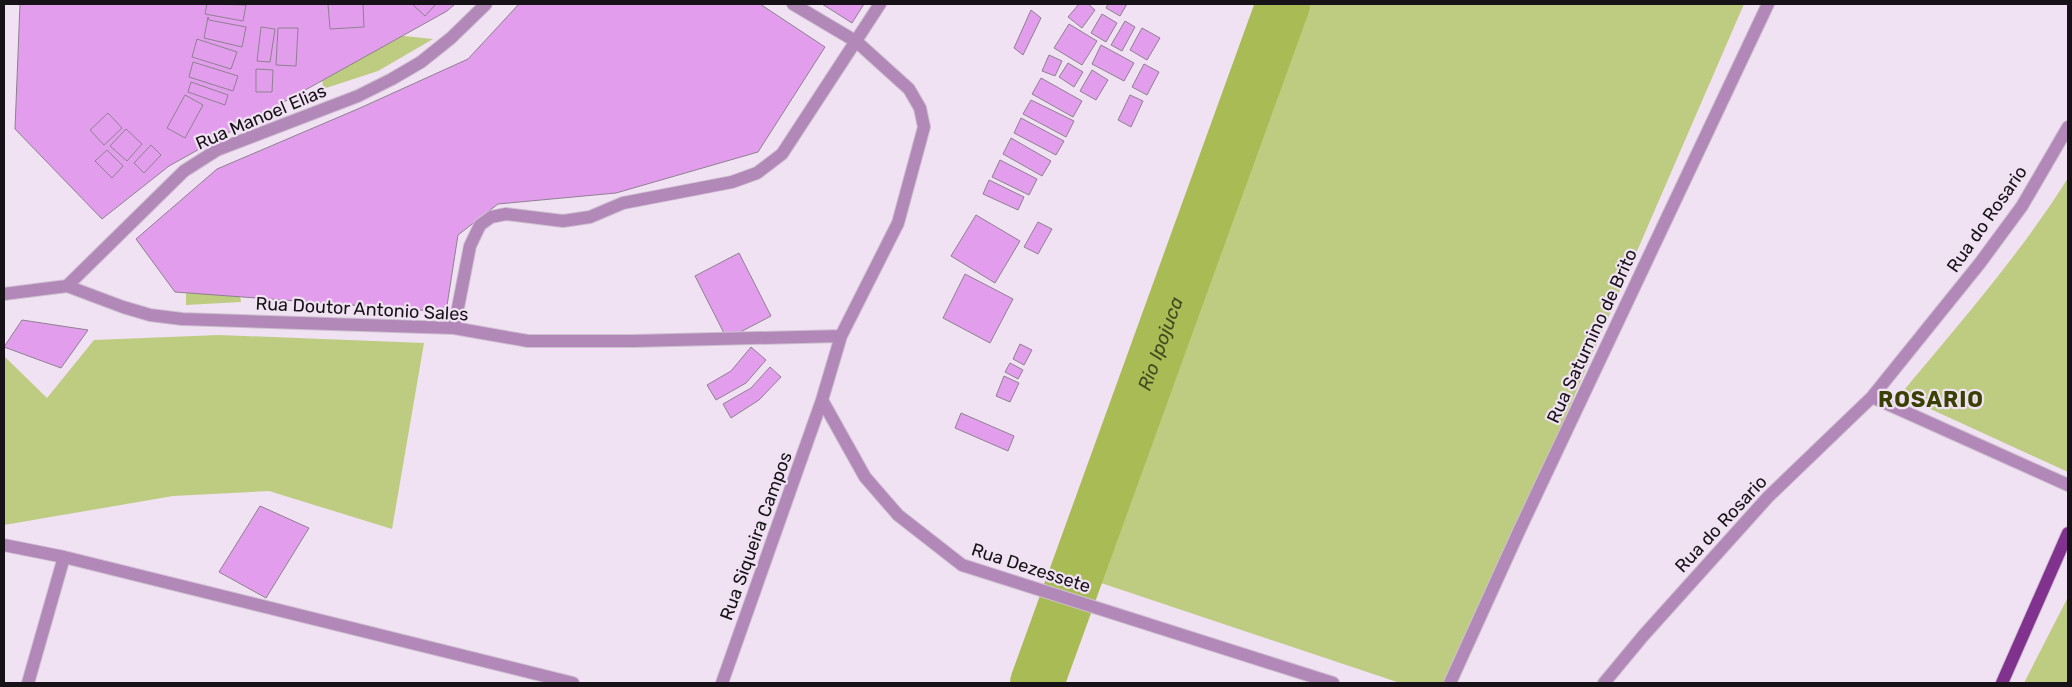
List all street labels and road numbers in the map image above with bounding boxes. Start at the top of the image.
street label: Rua Manoel Elias [192,80,330,154]
street label: Rua do Rosario [1942,161,2032,277]
street label: Rua Saturnino de Brito [1542,246,1642,426]
street label: Rua Doutor Antonio Sales [255,292,469,326]
street label: Rua Siqueira Campos [715,449,797,623]
street label: Rua do Rosario [1670,471,1772,577]
street label: Rua Dezessete [969,538,1093,598]

